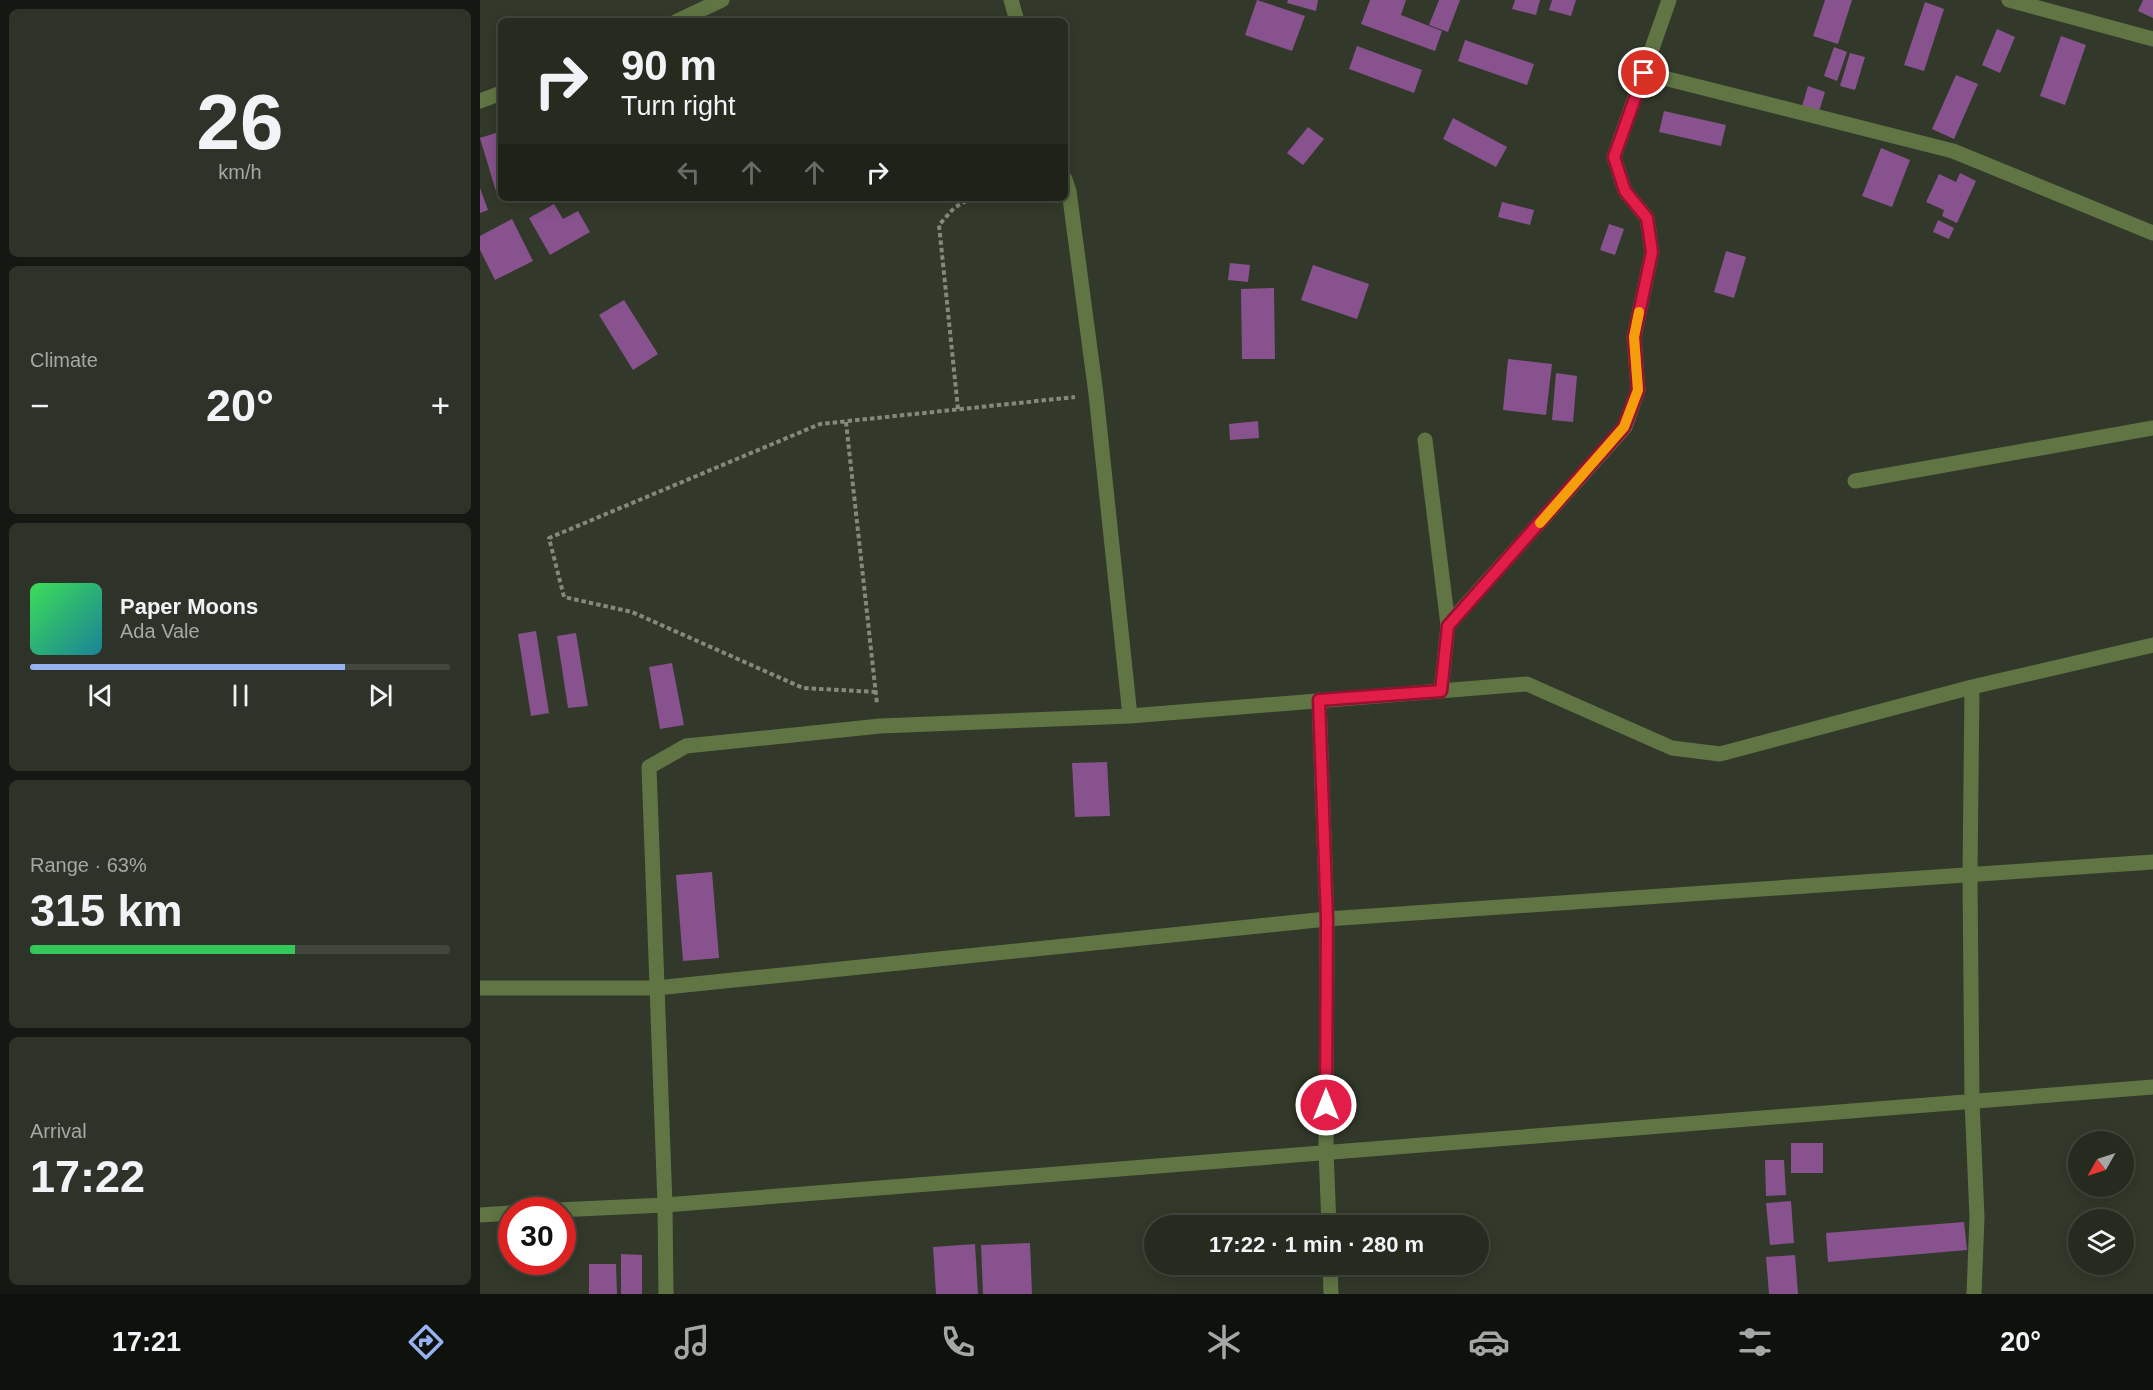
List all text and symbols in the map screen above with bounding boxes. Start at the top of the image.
icon: right [522,42,600,120]
text: 90 m [621,42,717,89]
pin [1618,47,1669,98]
icon: arrive [1627,56,1660,89]
text: 26 [197,78,283,166]
text: Turn right [621,91,736,121]
icon: left [672,156,705,189]
icon: ahead [735,156,768,189]
icon: ahead [798,156,831,189]
icon: right [861,156,894,189]
text: km/h [218,161,262,183]
text: Climate [30,349,98,371]
text: 20° [206,380,274,431]
text: − [30,387,49,424]
text: + [431,387,450,424]
text: Paper Moons [120,594,258,619]
text: Ada Vale [120,620,200,642]
icon: previous [84,679,117,712]
icon: pause [224,679,257,712]
icon: next [364,679,397,712]
text: Range · 63% [30,854,147,876]
text: 315 km [30,885,183,936]
position arrow [1294,1073,1358,1137]
text: Arrival [30,1120,87,1142]
north arrow [2068,1131,2134,1197]
map controls [2068,1131,2134,1275]
text: 17:22 [30,1151,145,1202]
speed limit sign: 30 [498,1197,576,1275]
button: layers [2068,1209,2134,1275]
text: 17:22 · 1 min · 280 m [1209,1232,1424,1257]
icon: directions [405,1321,447,1363]
icon: music [671,1321,713,1363]
icon: phone [937,1321,979,1363]
icon: climate [1203,1321,1245,1363]
icon: car [1468,1321,1510,1363]
icon: filters [1734,1321,1776,1363]
text: 17:21 [112,1327,181,1357]
text: 20° [2000,1327,2041,1357]

